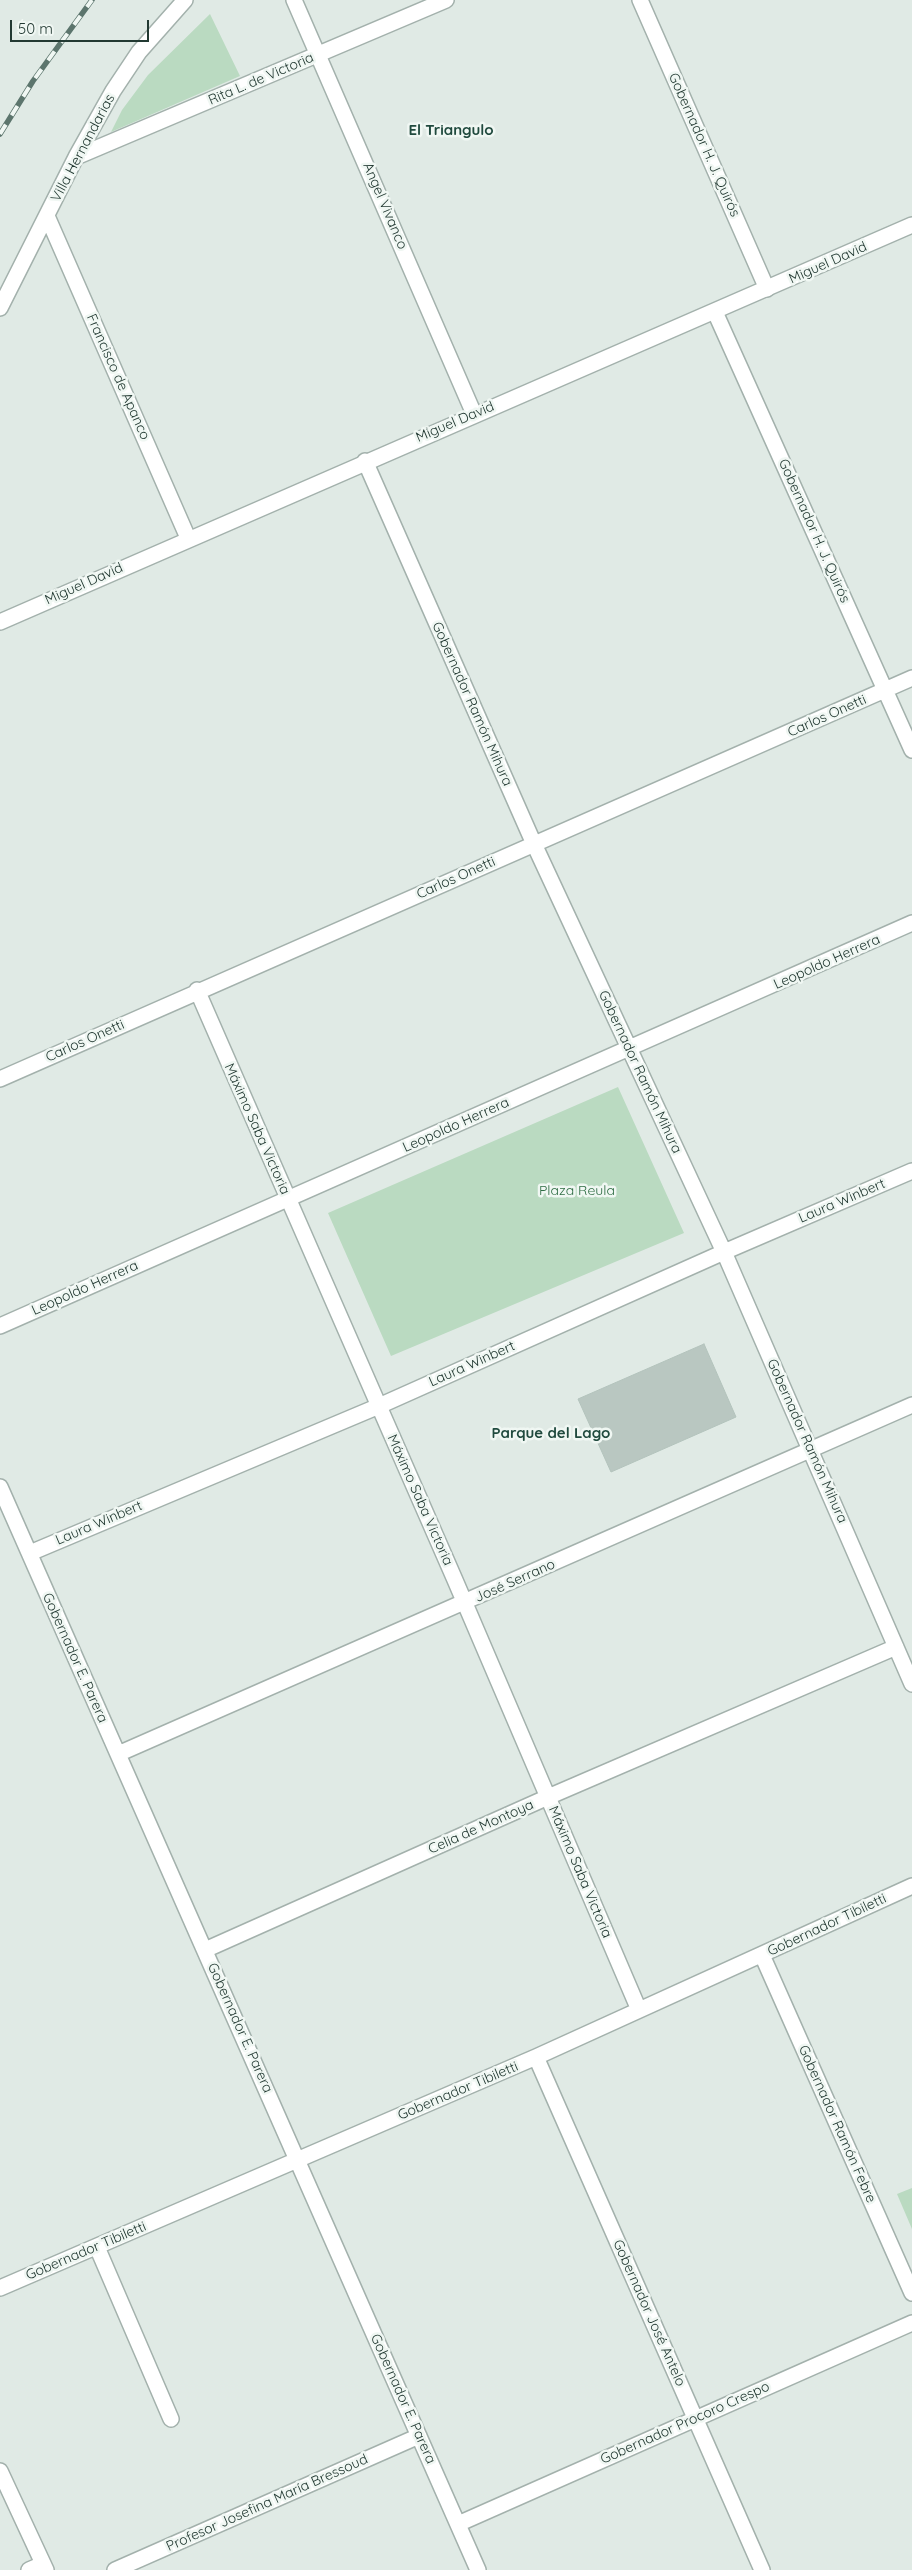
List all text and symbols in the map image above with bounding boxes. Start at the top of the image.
scale bar [12,10,151,42]
text: 50 m [18,19,53,38]
street label: Rita L. de Victoria [206,49,316,109]
street label: Gobernador H. J. Quirós [665,70,743,220]
street label: Villa Hernandarias [48,91,118,205]
district label: El Triangulo [408,121,494,139]
street label: Angel Vivanco [359,160,411,252]
street label: Miguel David [786,238,870,288]
street label: Francisco de Apanco [83,311,153,443]
street label: Miguel David [413,398,497,446]
street label: Gobernador H. J. Quirós [775,456,853,606]
street label: Miguel David [42,559,126,609]
street label: Gobernador Ramón Mihura [428,619,516,789]
street label: Carlos Onetti [785,691,869,741]
street label: Carlos Onetti [414,853,498,903]
street label: Leopoldo Herrera [771,931,883,993]
street label: Gobernador Ramón Mihura [595,988,685,1156]
street label: Carlos Onetti [43,1016,127,1066]
street label: Máximo Saba Victoria [221,1061,293,1197]
street label: Leopoldo Herrera [400,1094,512,1156]
street label: Laura Winbert [796,1175,888,1227]
park label: Plaza Reula [539,1183,615,1199]
street label: Leopoldo Herrera [29,1257,141,1319]
street label: Laura Winbert [426,1338,518,1390]
street label: Gobernador Ramón Mihura [763,1356,851,1526]
district label: Parque del Lago [492,1424,610,1442]
street label: Máximo Saba Victoria [384,1432,456,1568]
street label: Laura Winbert [53,1497,145,1549]
street label: José Serrano [472,1556,558,1606]
street label: Gobernador E. Parera [39,1590,111,1726]
street label: Celia de Montoya [426,1796,536,1858]
street label: Máximo Saba Victoria [545,1804,615,1940]
street label: Gobernador Tibiletti [765,1890,889,1960]
street label: Gobernador E. Parera [204,1960,276,2096]
street label: Gobernador Ramón Febre [795,2043,879,2205]
street label: Gobernador Tibiletti [395,2058,521,2124]
street label: Gobernador Tibiletti [23,2218,149,2284]
street label: Gobernador José Antelo [609,2237,689,2389]
street label: Gobernador E. Parera [367,2331,439,2467]
street label: Gobernador Procoro Crespo [598,2378,772,2468]
street label: Profesor Josefina María Bressoud [164,2451,370,2555]

